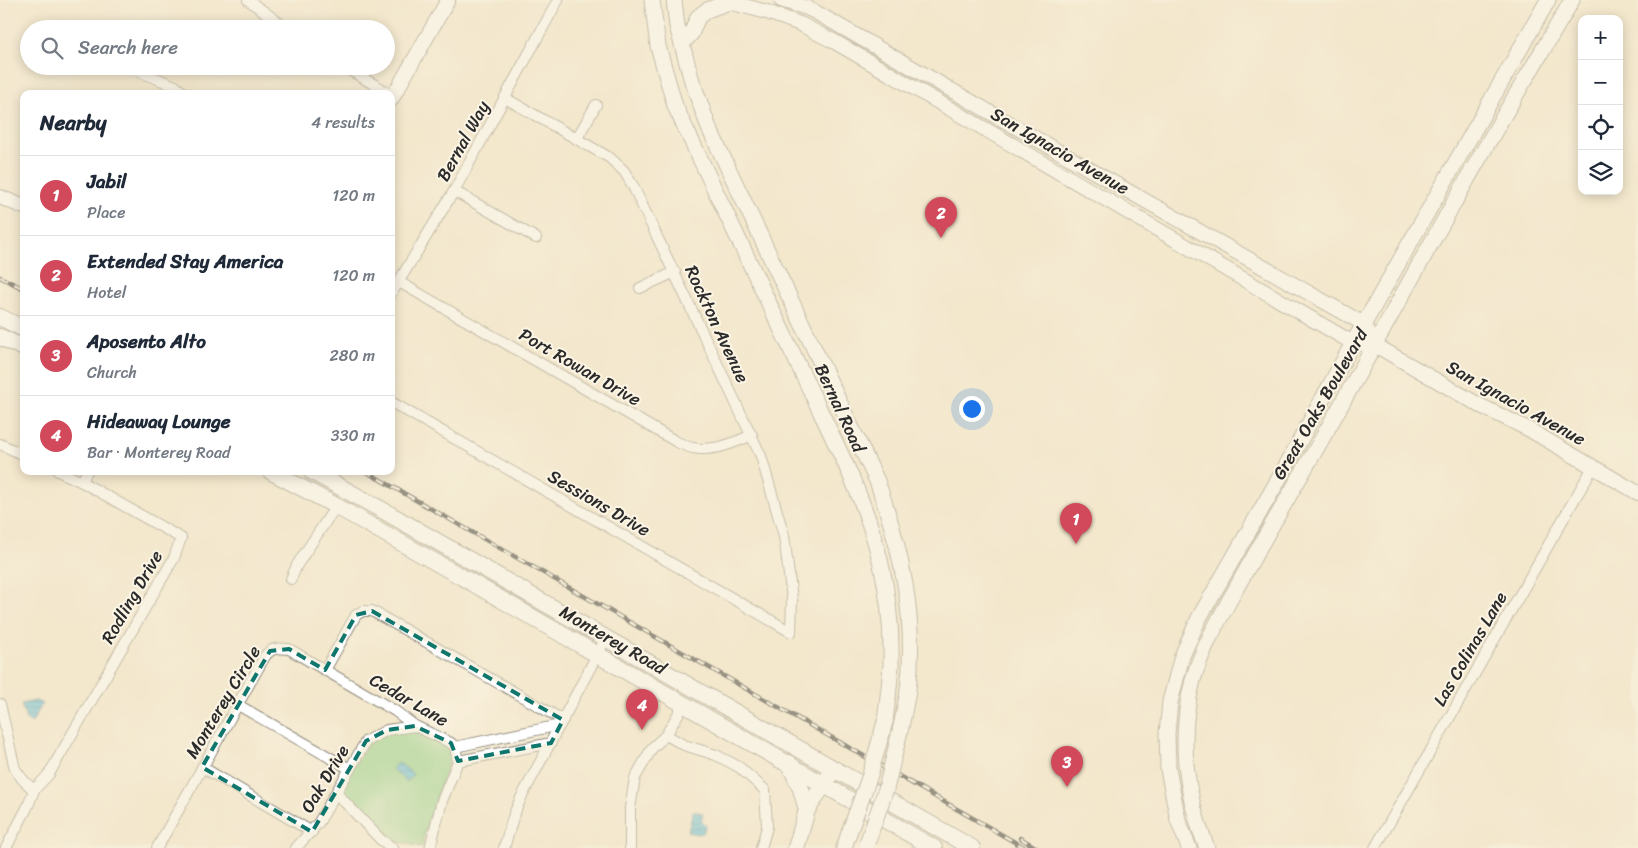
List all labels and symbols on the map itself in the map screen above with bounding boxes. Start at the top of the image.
street label: Bernal Way [427,94,499,188]
street label: San Ignacio Avenue [985,98,1135,204]
pin: 2 [925,197,957,238]
street label: Rockton Avenue [676,260,758,388]
street label: Port Rowan Drive [513,319,647,415]
street label: Great Oaks Boulevard [1263,321,1377,486]
street label: San Ignacio Avenue [1440,351,1592,455]
street label: Bernal Road [805,358,875,459]
your location [959,396,985,422]
street label: Sessions Drive [541,461,657,545]
pin: 1 [1060,503,1092,544]
street label: Rodling Drive [92,544,172,650]
street label: Las Colinas Lane [1424,585,1516,713]
street label: Monterey Road [553,596,674,684]
street label: Monterey Circle [176,639,270,765]
street label: Cedar Lane [363,664,455,736]
pin: 4 [626,689,658,730]
street label: Oak Drive [292,738,358,819]
pin: 3 [1051,746,1083,787]

